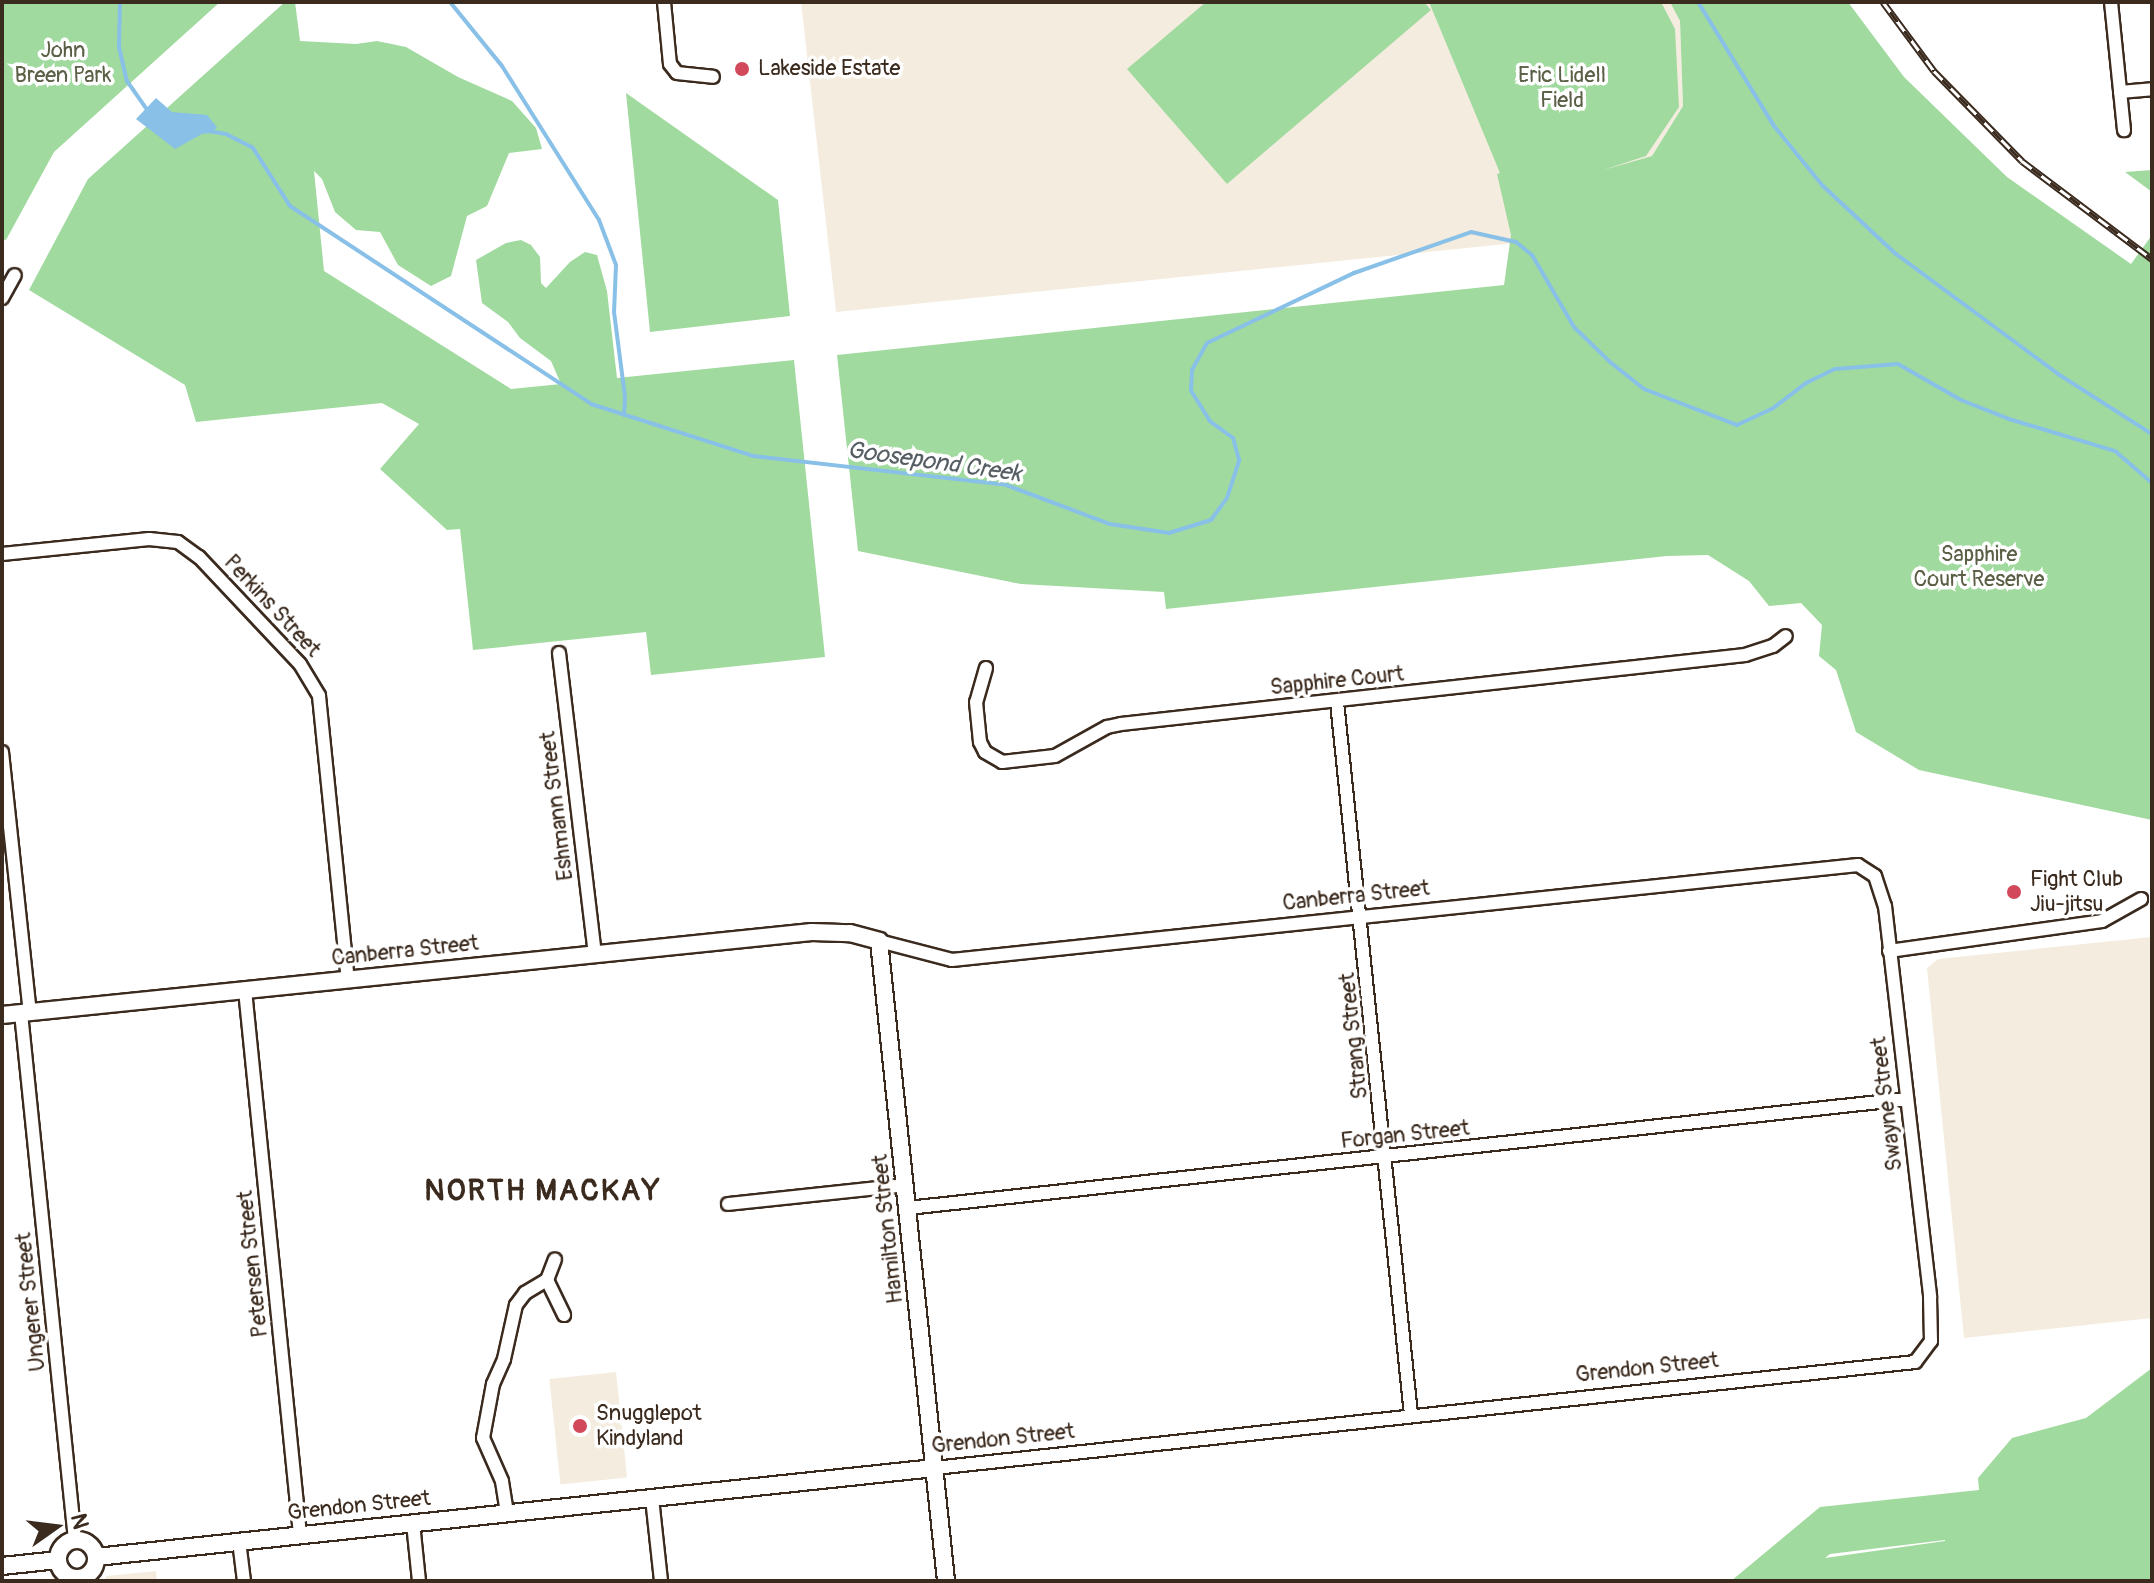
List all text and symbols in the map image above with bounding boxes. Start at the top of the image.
park label: John Breen Park [15,37,111,88]
place label: Lakeside Estate [758,56,900,82]
marker: Lakeside Estate [733,60,751,78]
park label: Eric Lidell Field [1518,62,1606,114]
water label: Goosepond Creek [845,436,1023,488]
park label: Sapphire Court Reserve [1914,541,2044,592]
street label: Perkins Street [218,549,326,663]
street label: Sapphire Court [1269,661,1405,701]
street label: Eshmann Street [535,730,579,882]
place label: Fight Club Jiu-jitsu [2030,866,2123,918]
street label: Canberra Street [1281,875,1431,917]
marker: Fight Club Jiu-jitsu [2005,883,2023,901]
street label: Canberra Street [330,930,480,972]
street label: Strang Street [1334,971,1374,1101]
street label: Swayne Street [1866,1035,1908,1173]
street label: Forgan Street [1339,1115,1471,1155]
street label: Hamilton Street [867,1153,909,1305]
district label: NORTH MACKAY [424,1173,662,1209]
street label: Petersen Street [232,1189,274,1339]
street label: Ungerer Street [11,1231,51,1373]
street label: Grendon Street [1574,1347,1720,1389]
place label: Snugglepot Kindyland [596,1400,702,1452]
marker: Snugglepot Kindyland [571,1417,589,1435]
street label: Grendon Street [930,1418,1076,1460]
street label: Grendon Street [286,1485,432,1527]
north arrow [16,1487,96,1567]
text: N [64,1511,95,1532]

